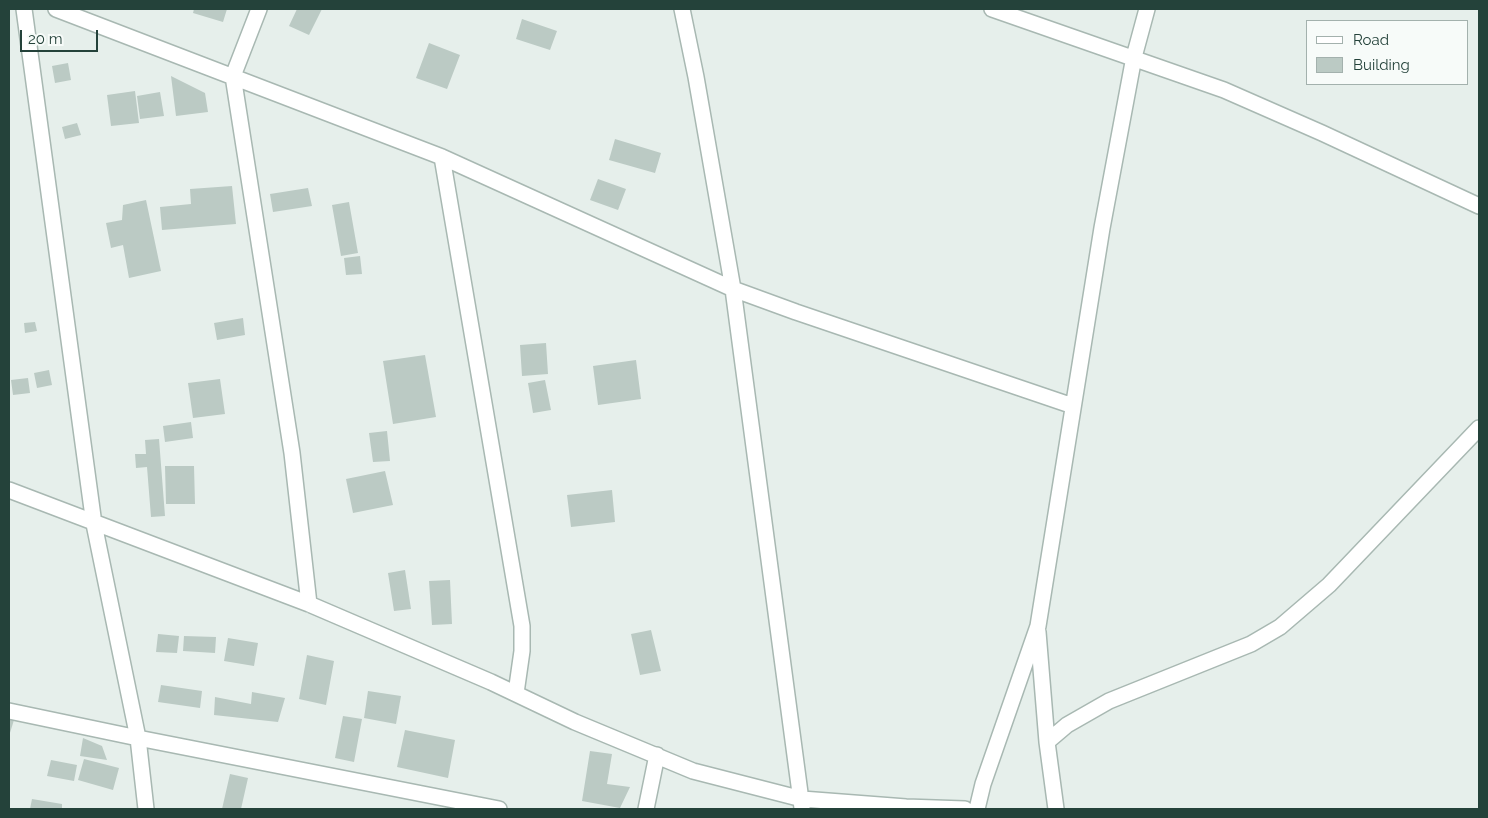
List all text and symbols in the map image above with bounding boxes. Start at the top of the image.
scale bar [22,20,100,52]
legend [1306,20,1468,85]
text: 20 m [28,30,63,48]
text: Road [1353,31,1389,49]
text: Building [1353,56,1410,74]

